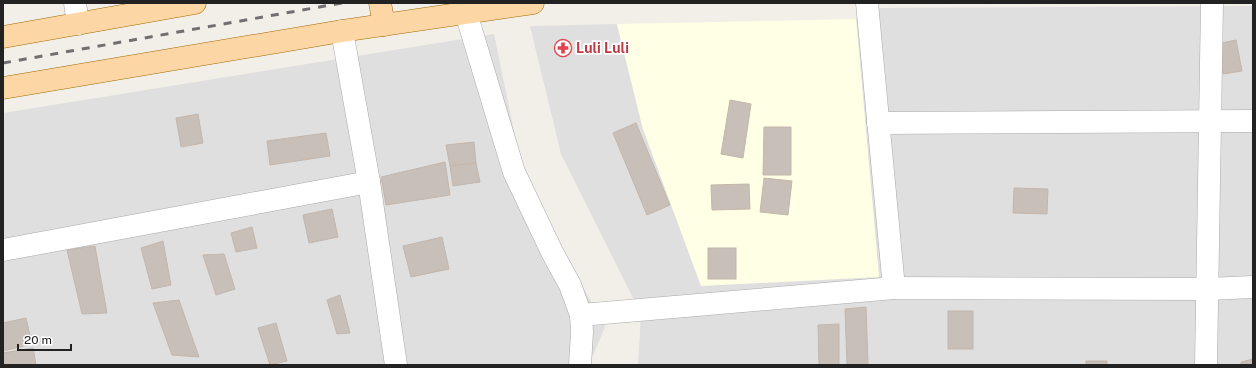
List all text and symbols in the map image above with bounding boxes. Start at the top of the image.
pharmacy icon: Luli Luli [553,38,573,58]
place label: Luli Luli [576,40,629,56]
scale bar [18,326,71,352]
text: 20 m [24,333,52,347]

